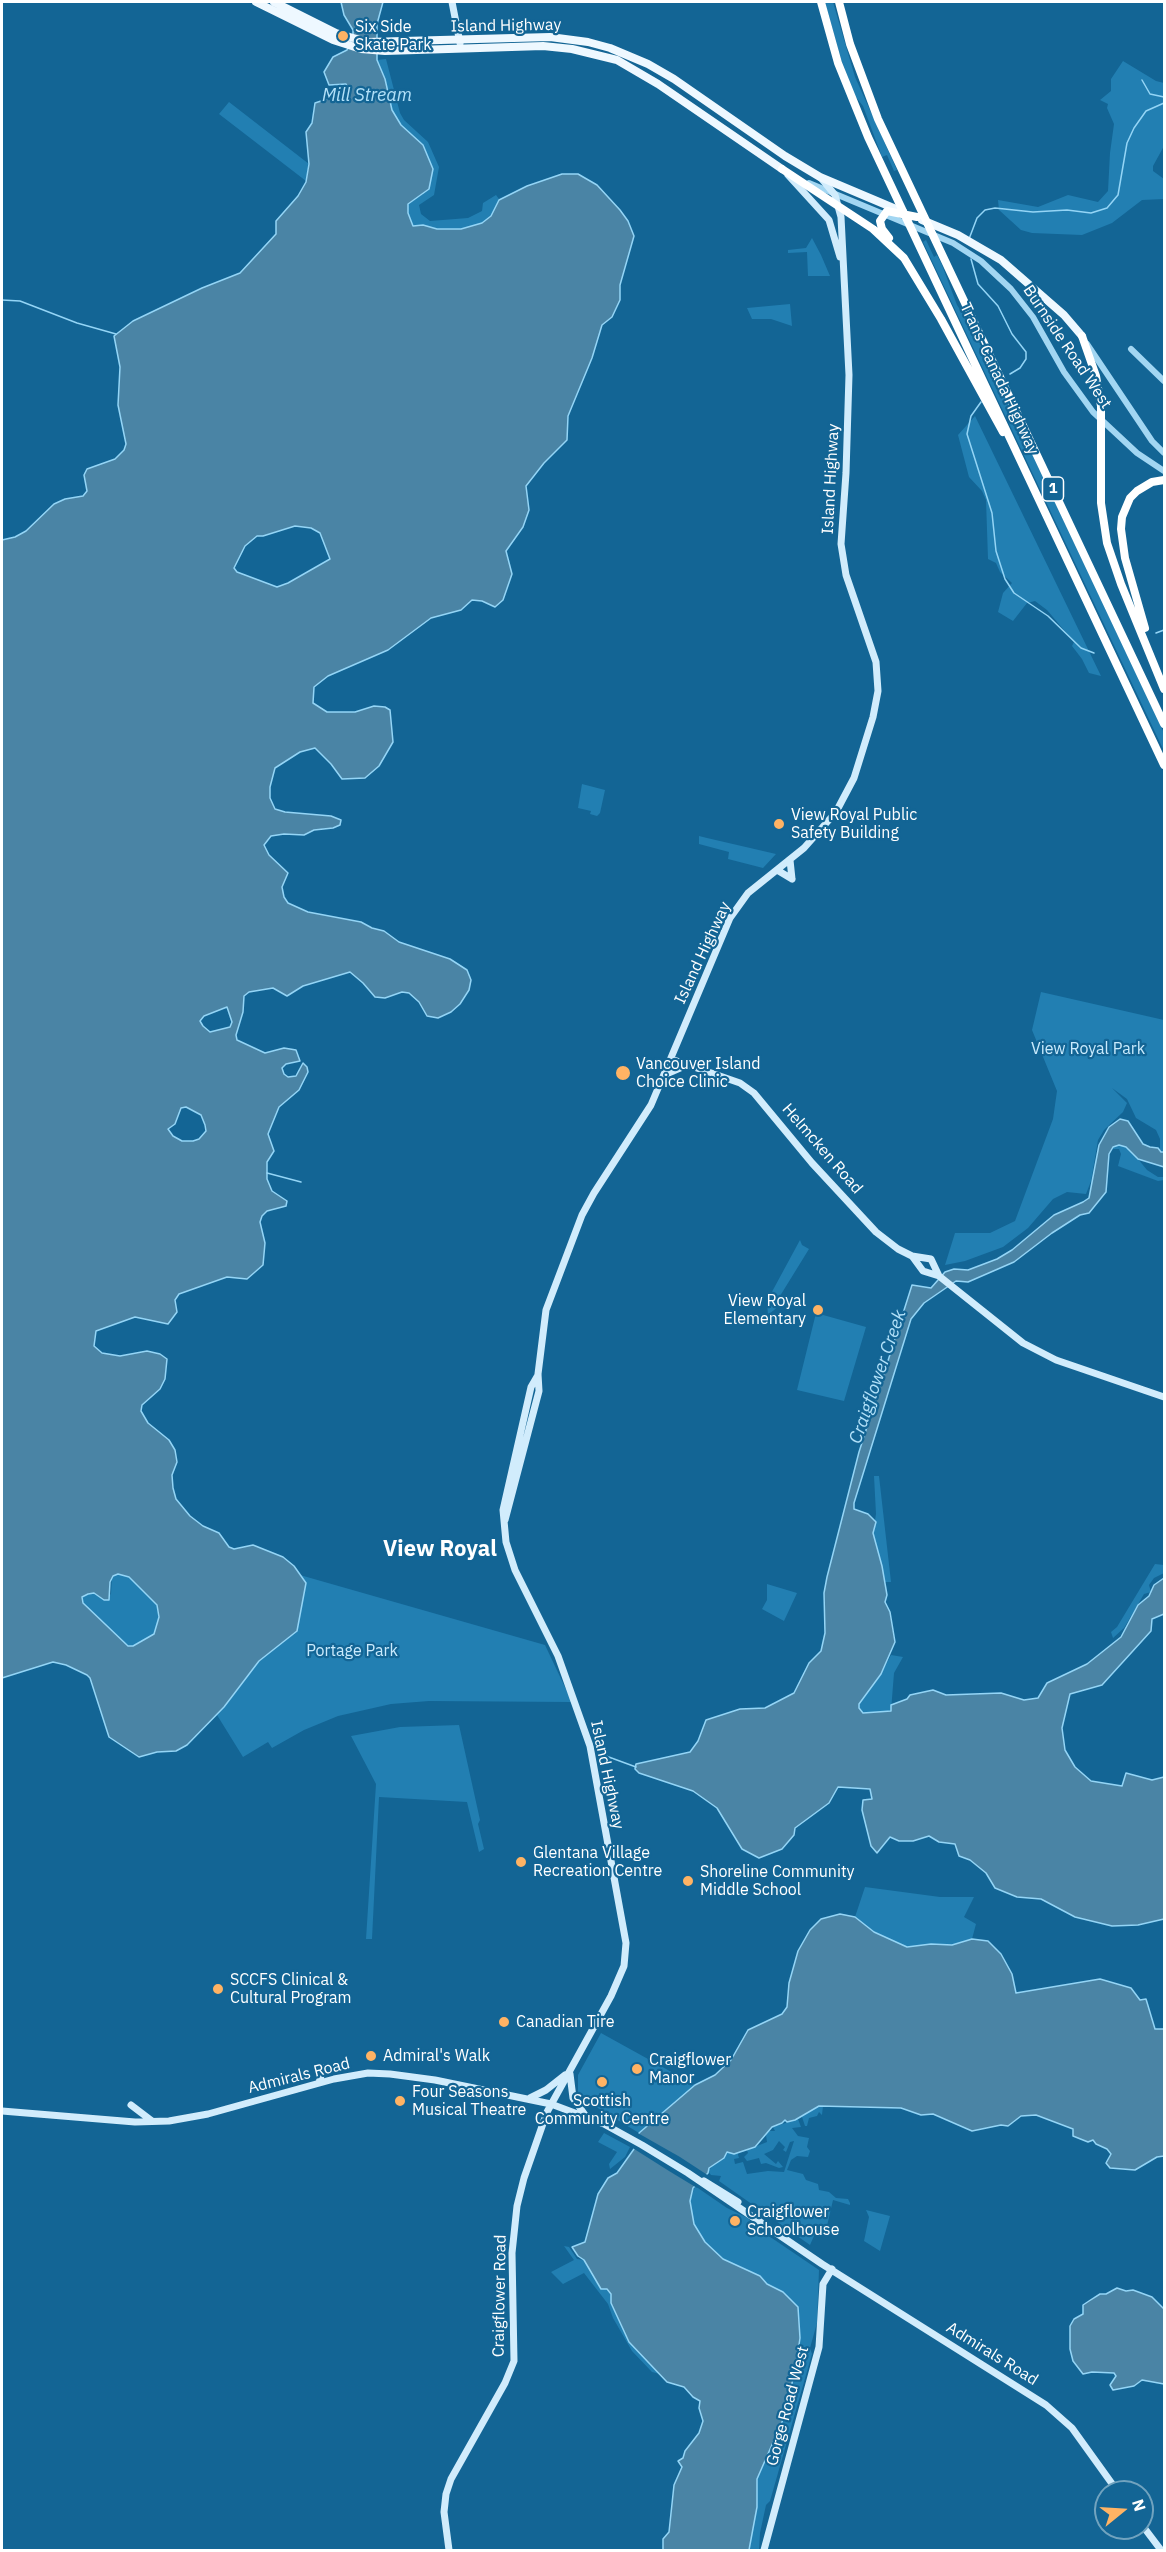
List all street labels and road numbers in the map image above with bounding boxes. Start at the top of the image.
street label: Island Highway [451,15,561,37]
street label: Burnside Road West [1019,282,1115,412]
street label: Trans-Canada Highway [955,300,1043,458]
street label: Island Highway [819,423,843,535]
road number: 1 [1042,477,1064,501]
street label: Island Highway [671,899,735,1007]
street label: Helmcken Road [778,1100,866,1198]
street label: Island Highway [586,1719,628,1831]
street label: Admirals Road [246,2054,352,2098]
street label: Craigflower Road [489,2235,511,2357]
street label: Admirals Road [943,2318,1041,2390]
street label: Gorge Road West [763,2344,813,2468]

